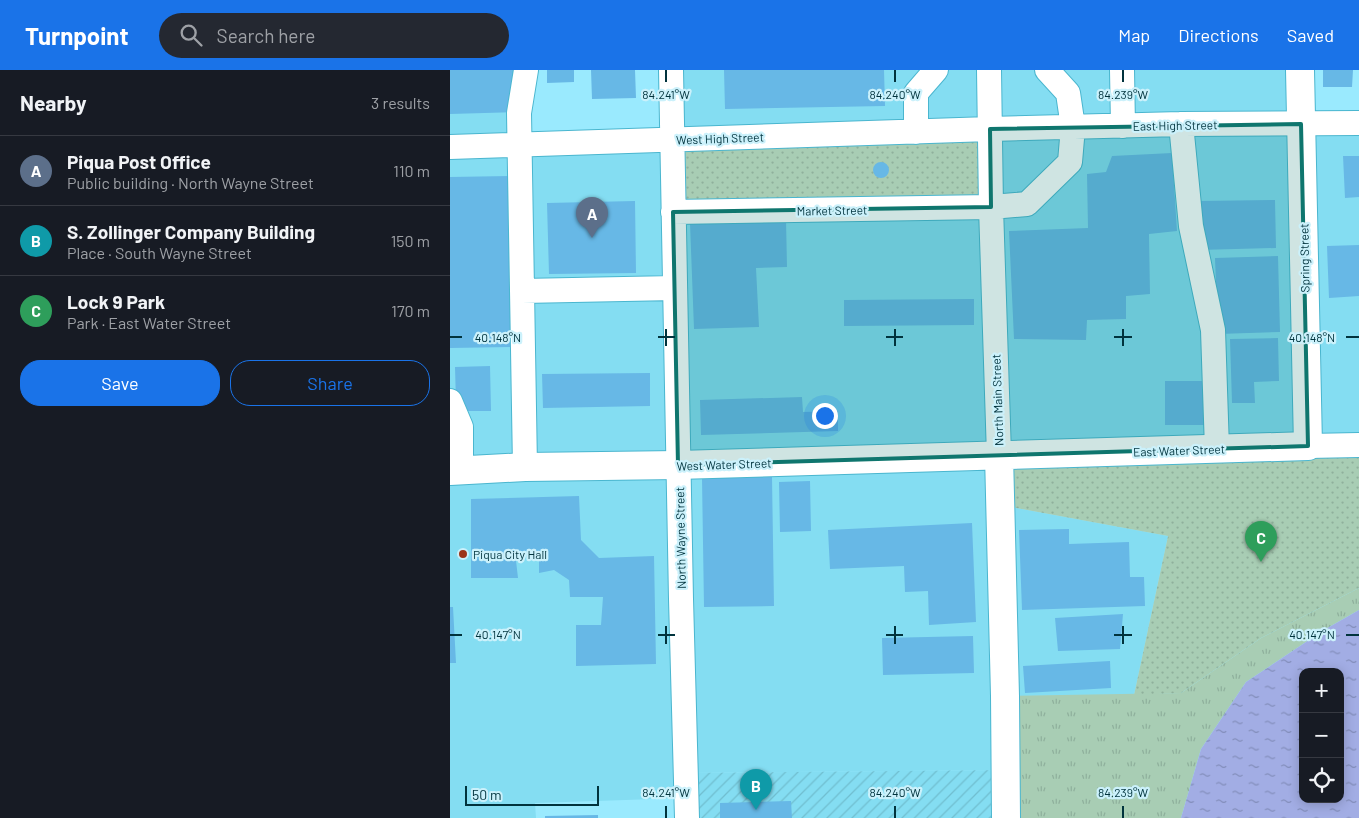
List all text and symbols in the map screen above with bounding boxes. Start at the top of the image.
search box [159,13,509,58]
text: Turnpoint [25,21,129,50]
icon: search [177,21,205,49]
text: Search here [217,24,315,47]
text: Map [1118,24,1150,46]
text: Directions [1178,24,1259,46]
text: Saved [1287,24,1334,46]
text: 84.241°W [642,87,690,101]
text: 84.240°W [869,87,921,101]
text: 84.239°W [1098,87,1149,101]
text: Nearby [20,90,86,115]
text: 3 results [371,93,430,112]
street label: East High Street [1132,117,1218,133]
street label: West High Street [676,129,764,147]
text: Piqua Post Office [67,150,211,173]
text: A [31,161,41,180]
text: 110 m [393,161,430,180]
text: Public building · North Wayne Street [67,173,314,192]
pin: A [576,197,608,238]
street label: Market Street [797,202,867,218]
text: S. Zollinger Company Building [67,220,315,243]
street label: Spring Street [1296,223,1312,293]
text: B [31,231,41,250]
text: 150 m [391,231,430,250]
text: Place · South Wayne Street [67,243,252,262]
text: Lock 9 Park [67,290,165,313]
text: C [31,301,41,320]
text: 170 m [391,301,430,320]
text: Park · East Water Street [67,313,231,332]
text: 40.148°N [475,330,521,344]
text: 40.148°N [1289,330,1335,344]
street label: North Main Street [988,354,1006,446]
button: Save [20,360,220,406]
button: Share [230,360,430,406]
your location [812,403,838,429]
street label: East Water Street [1133,441,1225,459]
street label: West Water Street [676,455,772,473]
street label: North Wayne Street [672,487,688,589]
pin: C [1245,521,1277,562]
place label: Piqua City Hall [473,547,547,561]
marker: Piqua City Hall [457,548,469,560]
text: 40.147°N [475,627,521,641]
text: 40.147°N [1289,627,1335,641]
map controls [1299,668,1344,803]
button: + [1299,668,1344,713]
button: − [1299,713,1344,758]
button: locate [1299,758,1344,803]
pin: B [740,769,772,810]
scale bar [465,783,599,806]
text: 84.241°W [642,785,690,799]
text: 84.240°W [869,785,921,799]
text: 84.239°W [1098,785,1149,799]
text: 50 m [472,786,501,803]

